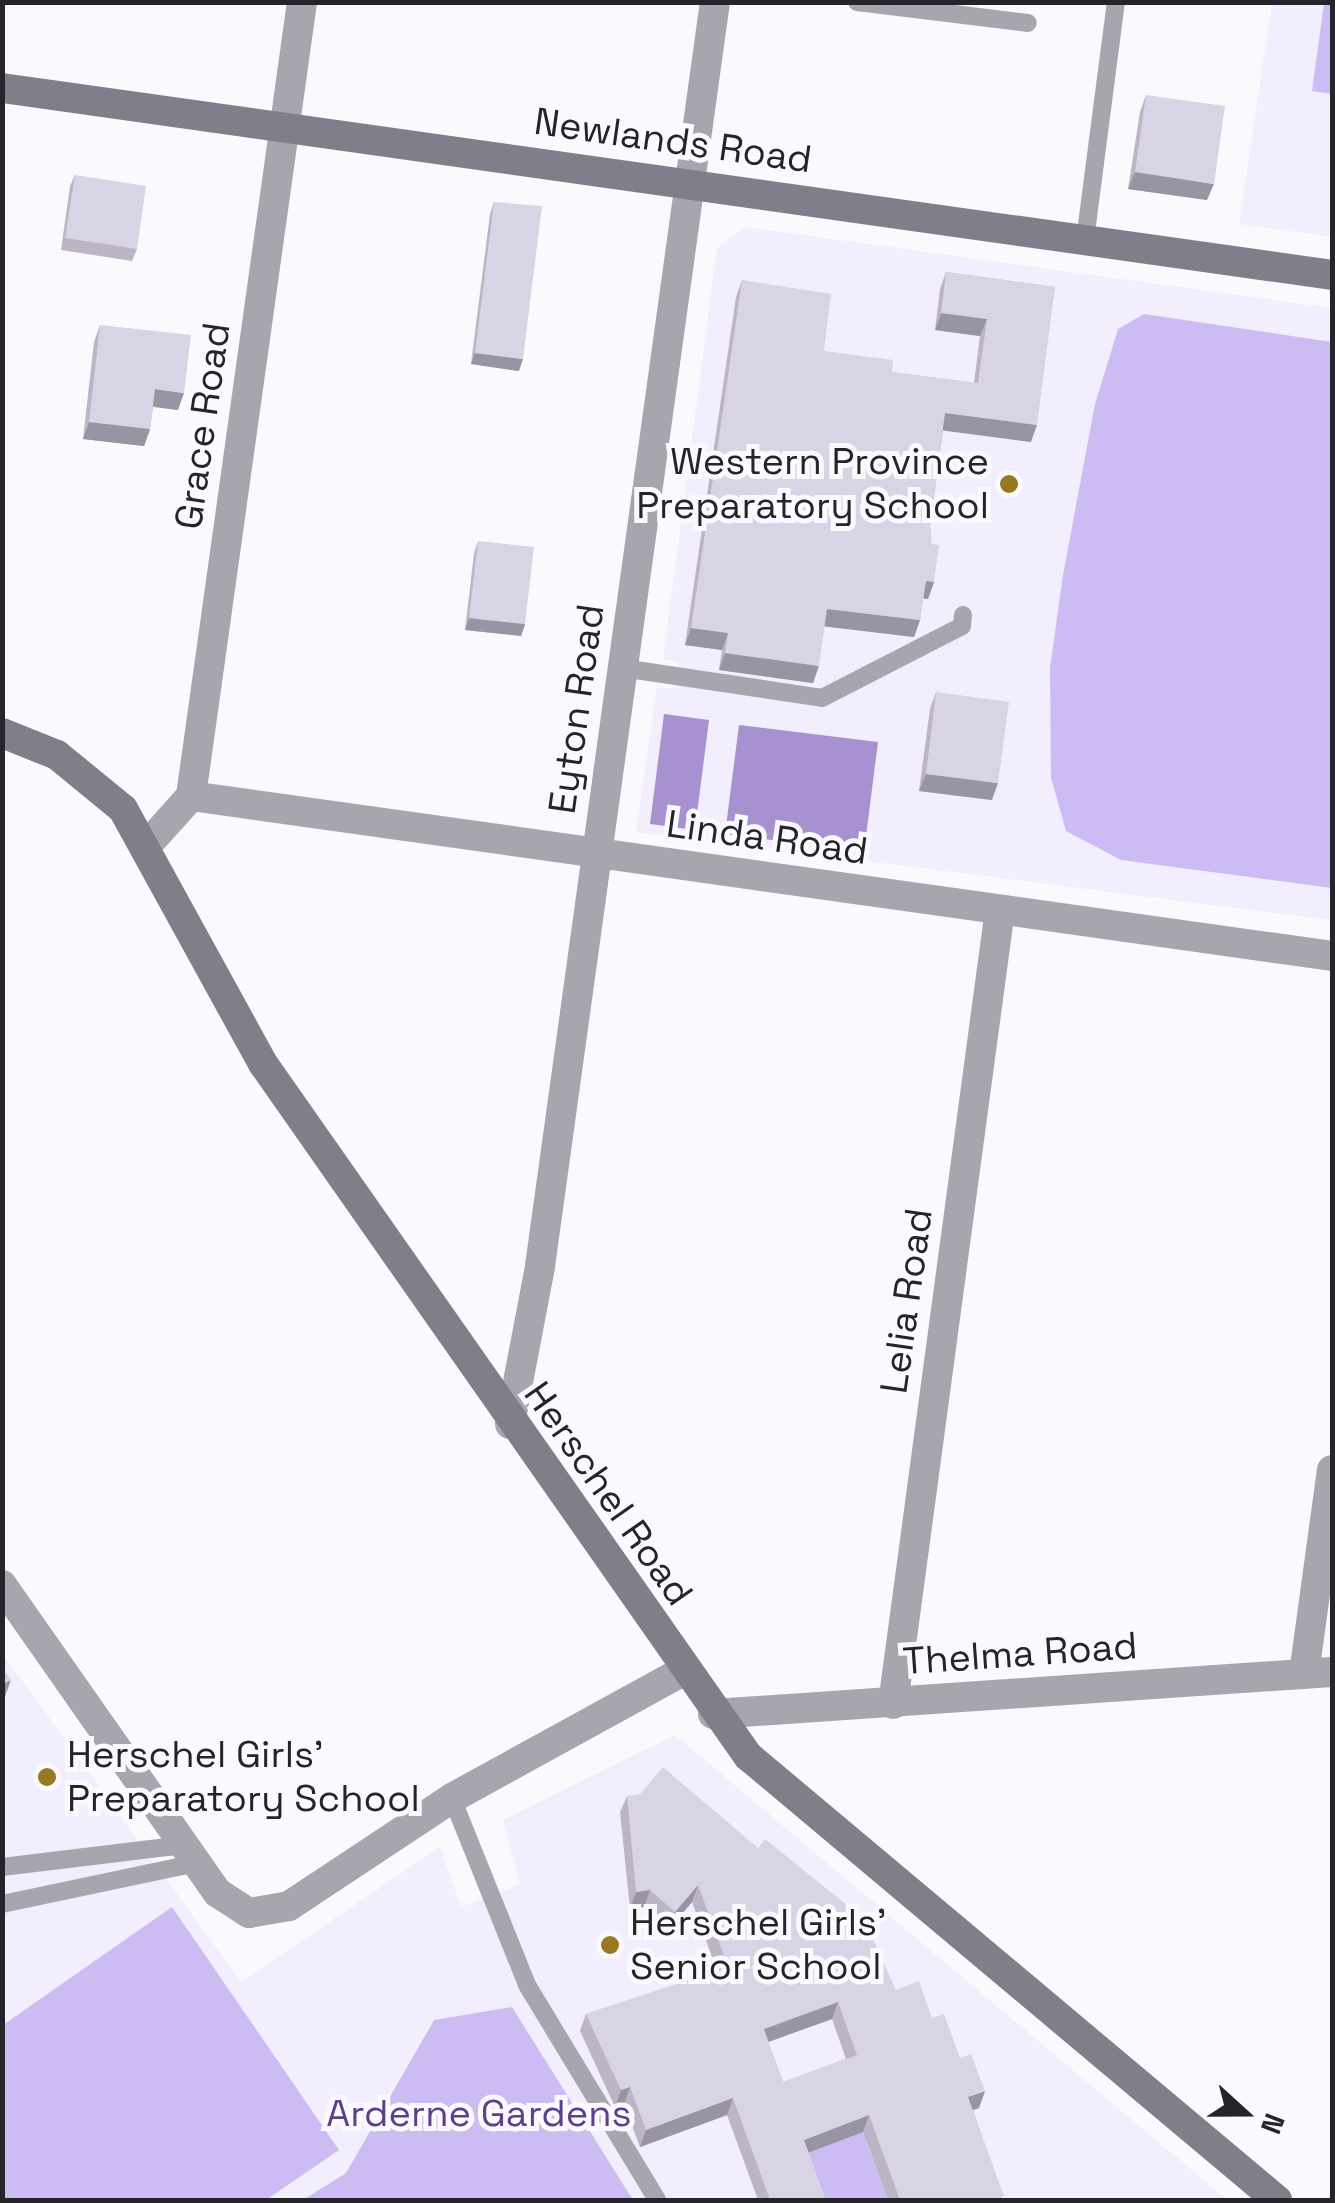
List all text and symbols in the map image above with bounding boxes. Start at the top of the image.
street label: Newlands Road [531,99,815,183]
street label: Grace Road [166,320,240,532]
place label: Western Province Preparatory School [636,439,989,528]
marker: Western Province Preparatory School [998,473,1020,495]
street label: Eyton Road [540,601,614,817]
street label: Linda Road [663,801,871,875]
street label: Lelia Road [871,1205,943,1397]
street label: Herschel Road [514,1374,702,1614]
street label: Thelma Road [901,1623,1139,1685]
place label: Herschel Girls' Preparatory School [67,1732,420,1822]
marker: Herschel Girls' Preparatory School [36,1766,58,1788]
place label: Herschel Girls' Senior School [630,1900,886,1990]
marker: Herschel Girls' Senior School [599,1934,621,1956]
north arrow [1195,2063,1295,2163]
park label: Arderne Gardens [326,2091,632,2137]
text: N [1253,2109,1293,2139]

